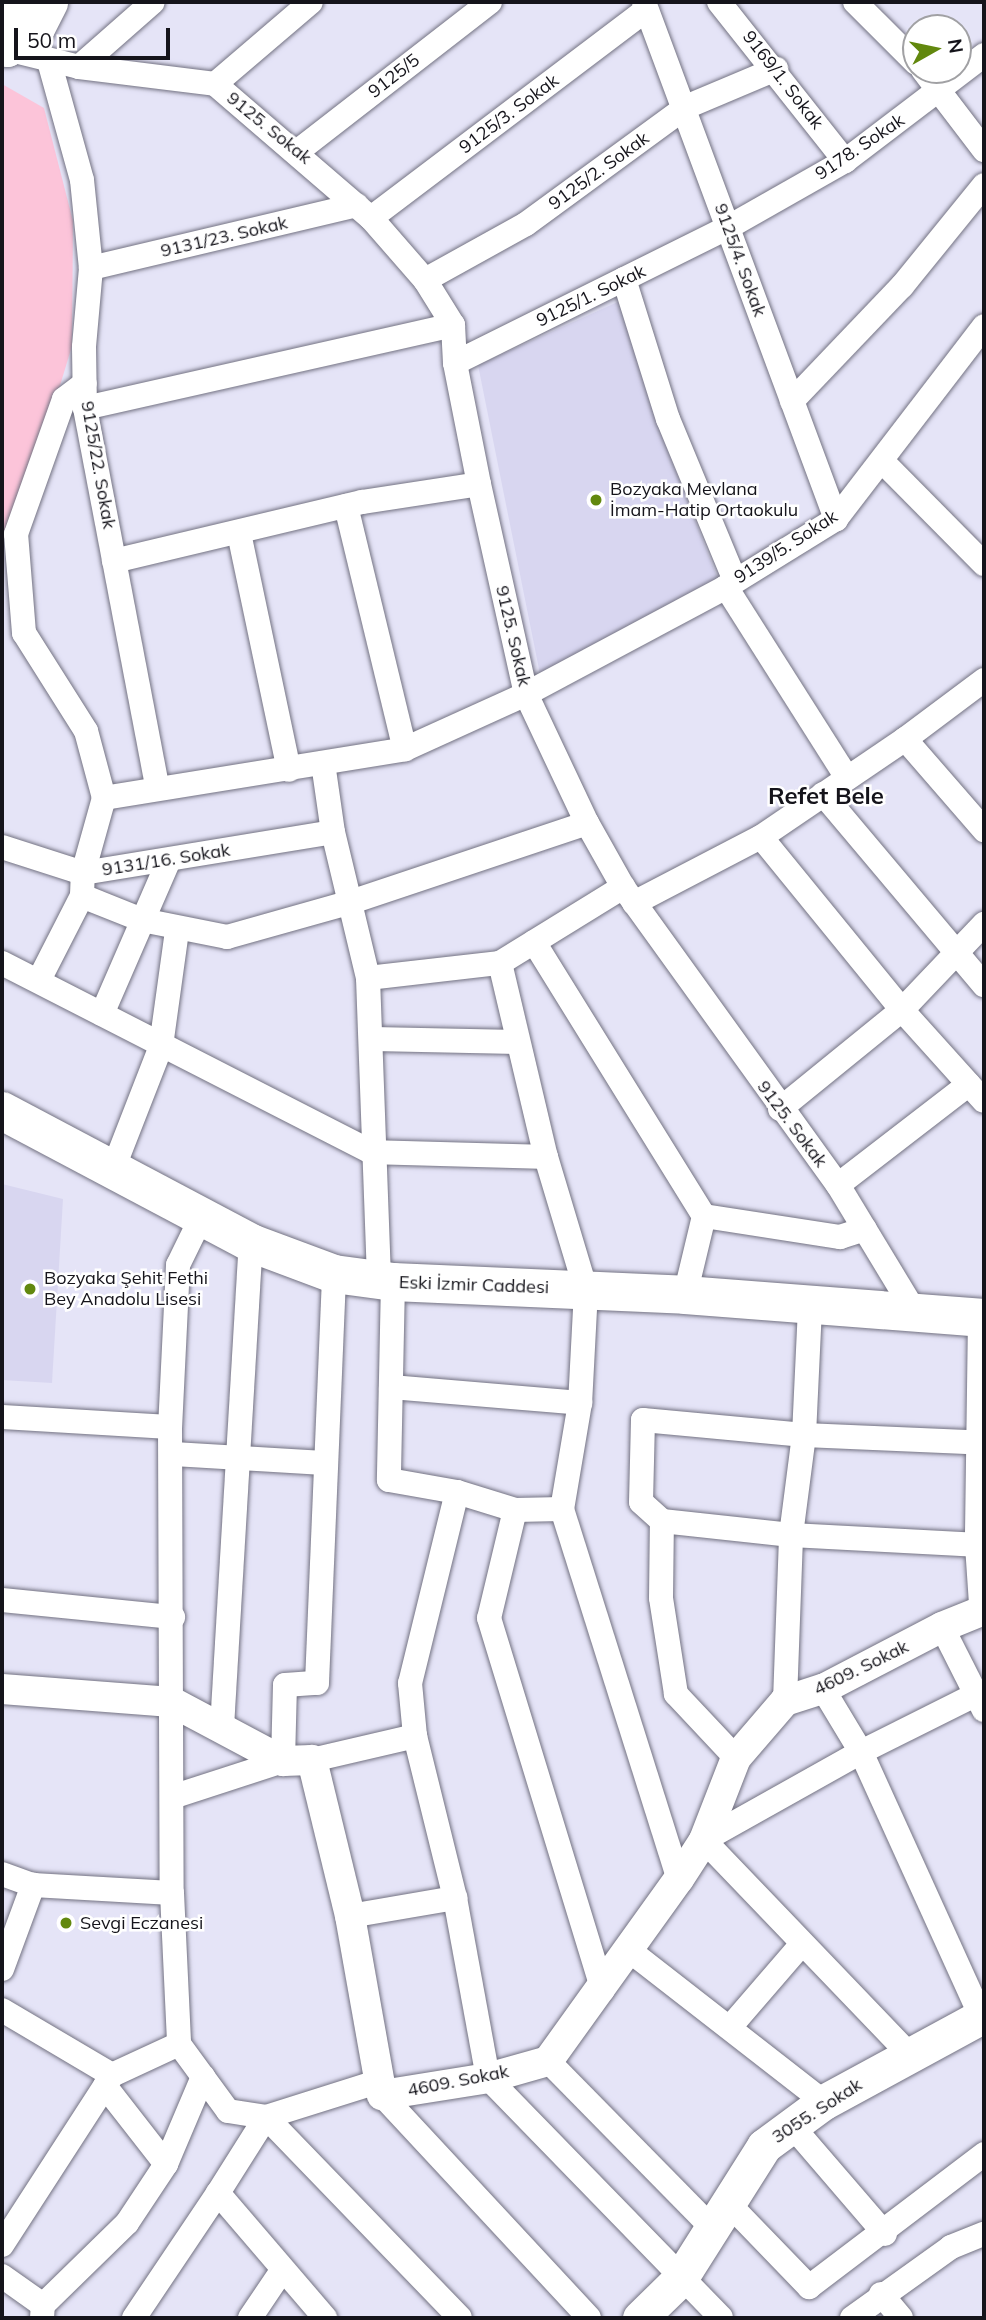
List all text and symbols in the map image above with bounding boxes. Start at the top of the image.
scale bar [18,14,173,58]
north arrow [902,14,972,84]
text: 50 m [27,27,76,53]
street label: 9169/1. Sokak [738,27,828,133]
text: N [943,37,969,55]
street label: 9125/5 [364,49,424,103]
street label: 9125/3. Sokak [455,70,563,158]
street label: 9125. Sokak [222,87,316,169]
street label: 9178. Sokak [811,109,909,185]
street label: 9125/2. Sokak [545,127,653,215]
street label: 9125/4. Sokak [710,201,770,319]
street label: 9131/23. Sokak [158,212,290,262]
street label: 9125/1. Sokak [533,260,649,332]
street label: 9125/22. Sokak [76,399,120,531]
place label: Bozyaka Mevlana İmam-Hatip Ortaokulu [610,479,798,522]
marker: Bozyaka Mevlana İmam-Hatip Ortaokulu [588,492,604,508]
street label: 9139/5. Sokak [730,506,842,588]
street label: 9125. Sokak [491,584,535,688]
district label: Refet Bele [768,782,884,810]
street label: 9131/16. Sokak [100,839,232,881]
street label: 9125. Sokak [752,1076,832,1172]
place label: Bozyaka Şehit Fethi Bey Anadolu Lisesi [44,1268,208,1310]
street label: Eski İzmir Caddesi [398,1272,550,1298]
marker: Bozyaka Şehit Fethi Bey Anadolu Lisesi [22,1281,38,1297]
street label: 4609. Sokak [810,1636,912,1700]
place label: Sevgi Eczanesi [80,1912,203,1934]
marker: Sevgi Eczanesi [58,1915,74,1931]
street label: 4609. Sokak [406,2061,510,2101]
street label: 3055. Sokak [768,2074,866,2148]

